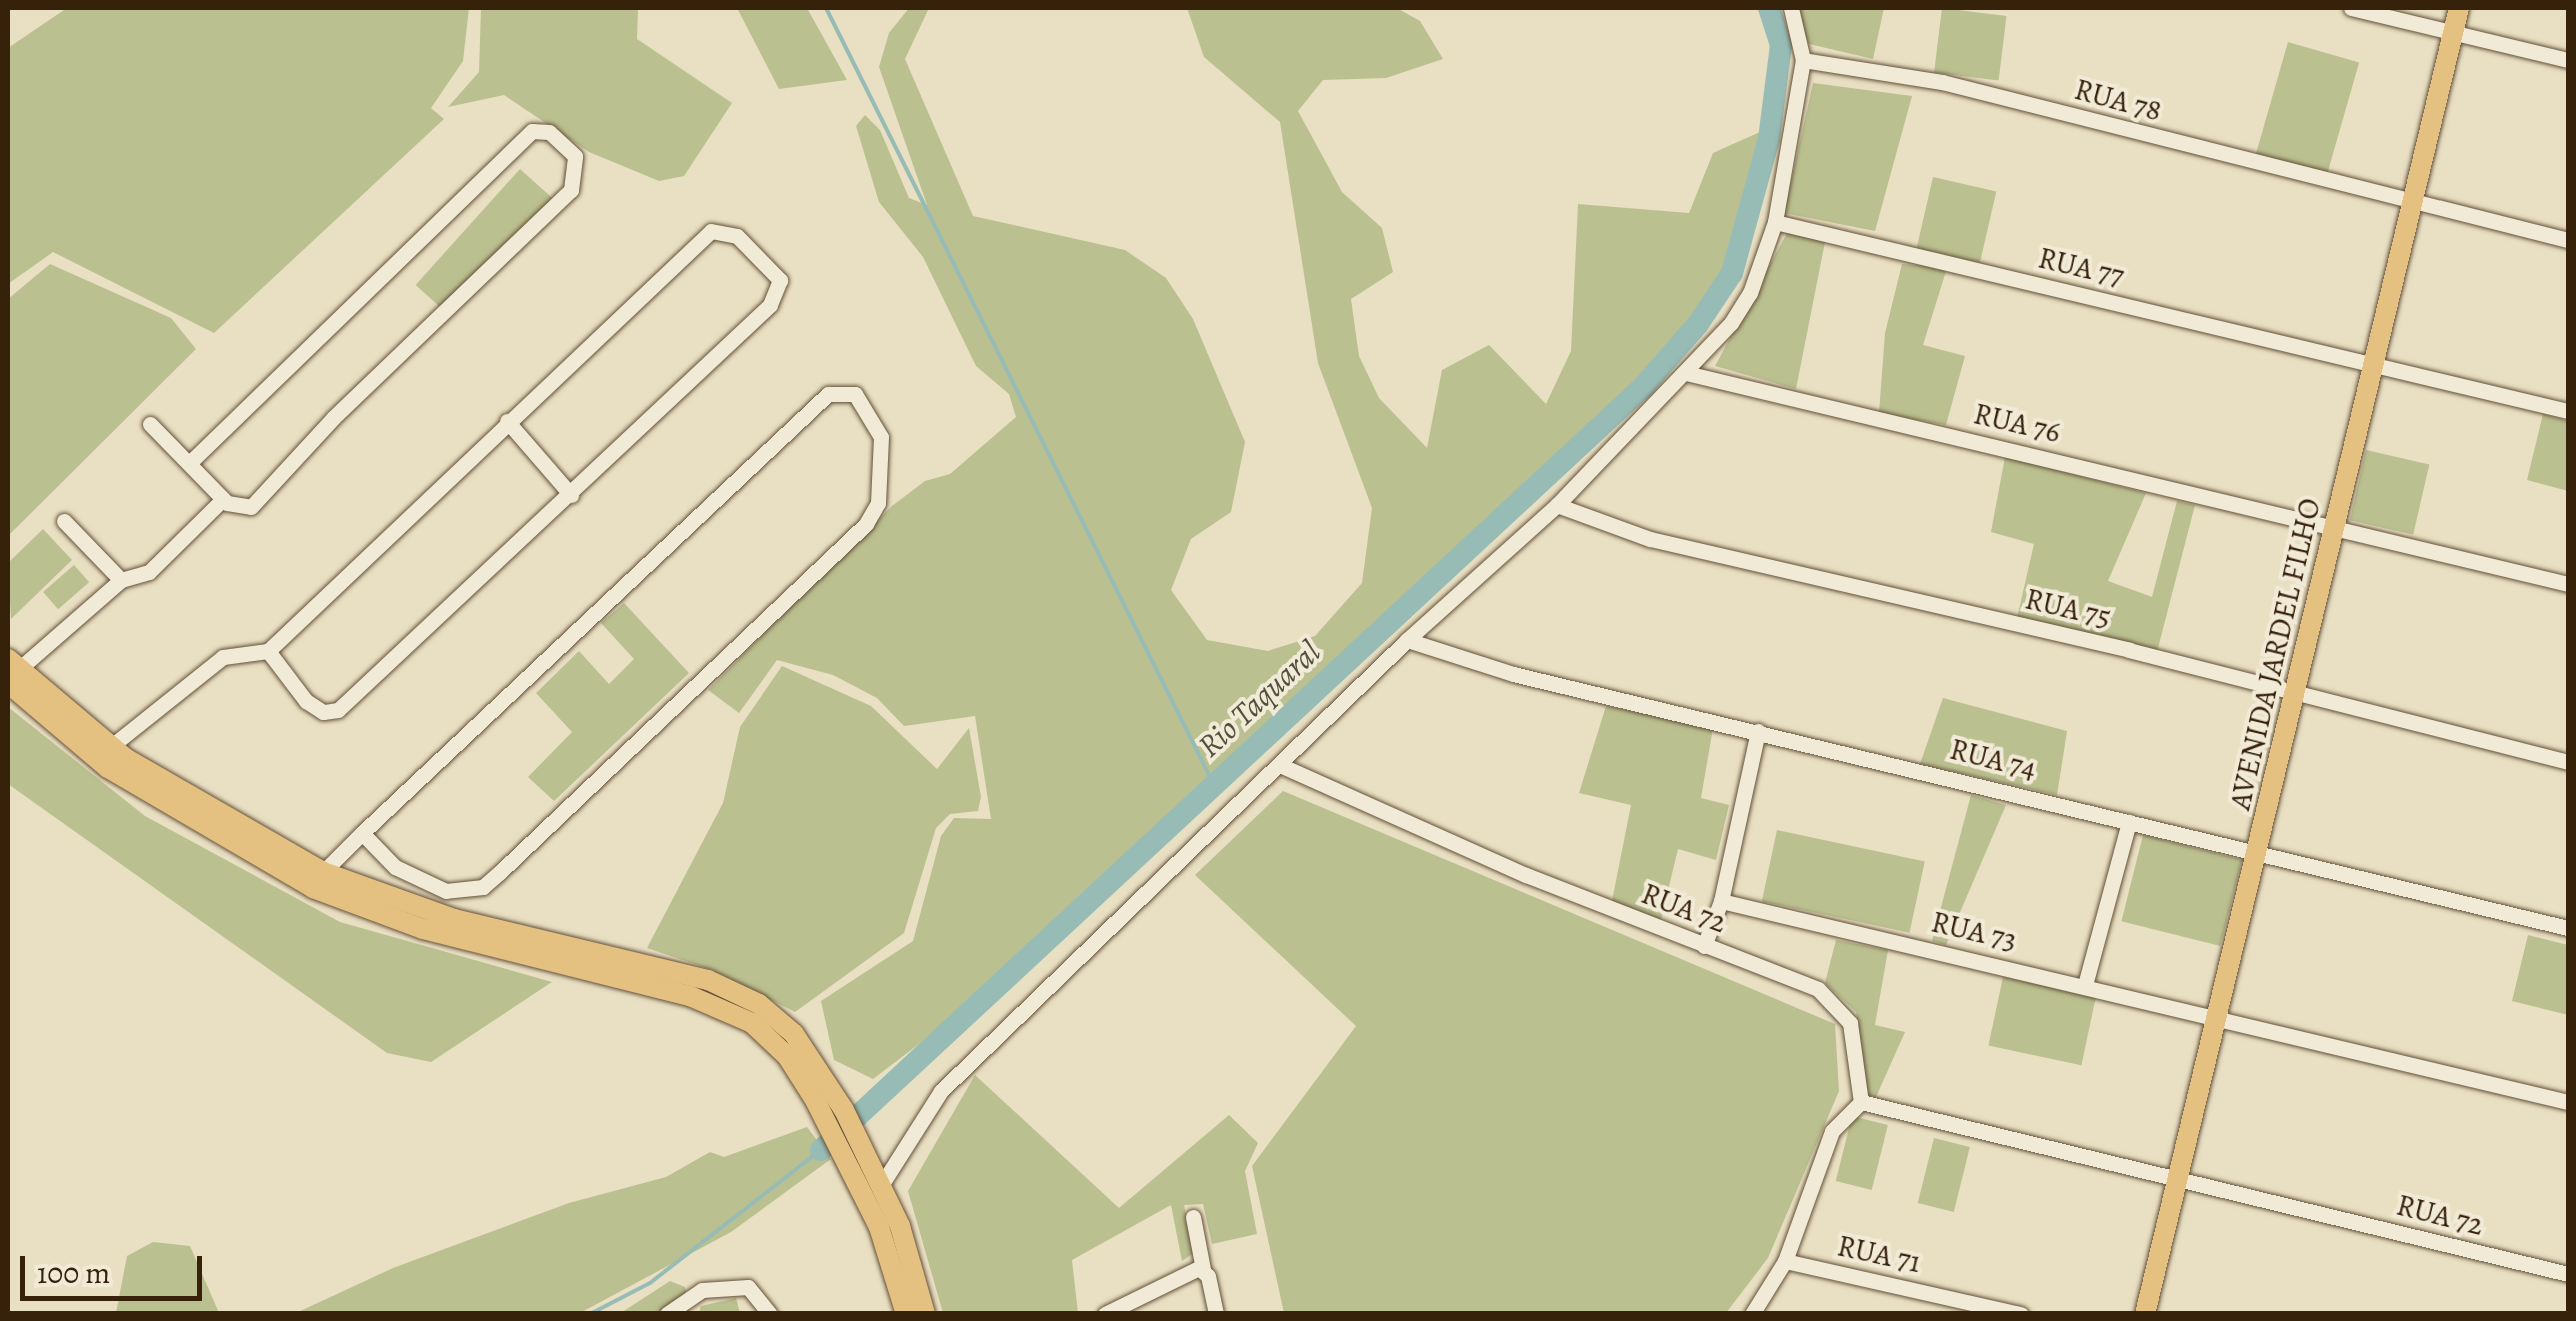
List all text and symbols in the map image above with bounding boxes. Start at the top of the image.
street label: RUA 78 [2071,71,2165,129]
street label: RUA 77 [2035,240,2127,294]
street label: RUA 76 [1970,396,2064,450]
street label: AVENIDA JARDEL FILHO [2222,495,2328,813]
street label: RUA 75 [2022,581,2114,635]
water label: Rio Taquaral [1190,633,1328,765]
street label: RUA 74 [1946,731,2040,787]
street label: RUA 72 [1636,875,1732,941]
street label: RUA 73 [1928,904,2020,958]
street label: RUA 72 [2393,1187,2487,1243]
street label: RUA 71 [1834,1228,1924,1280]
scale bar [25,1236,208,1298]
text: 100 m [37,1253,110,1293]

